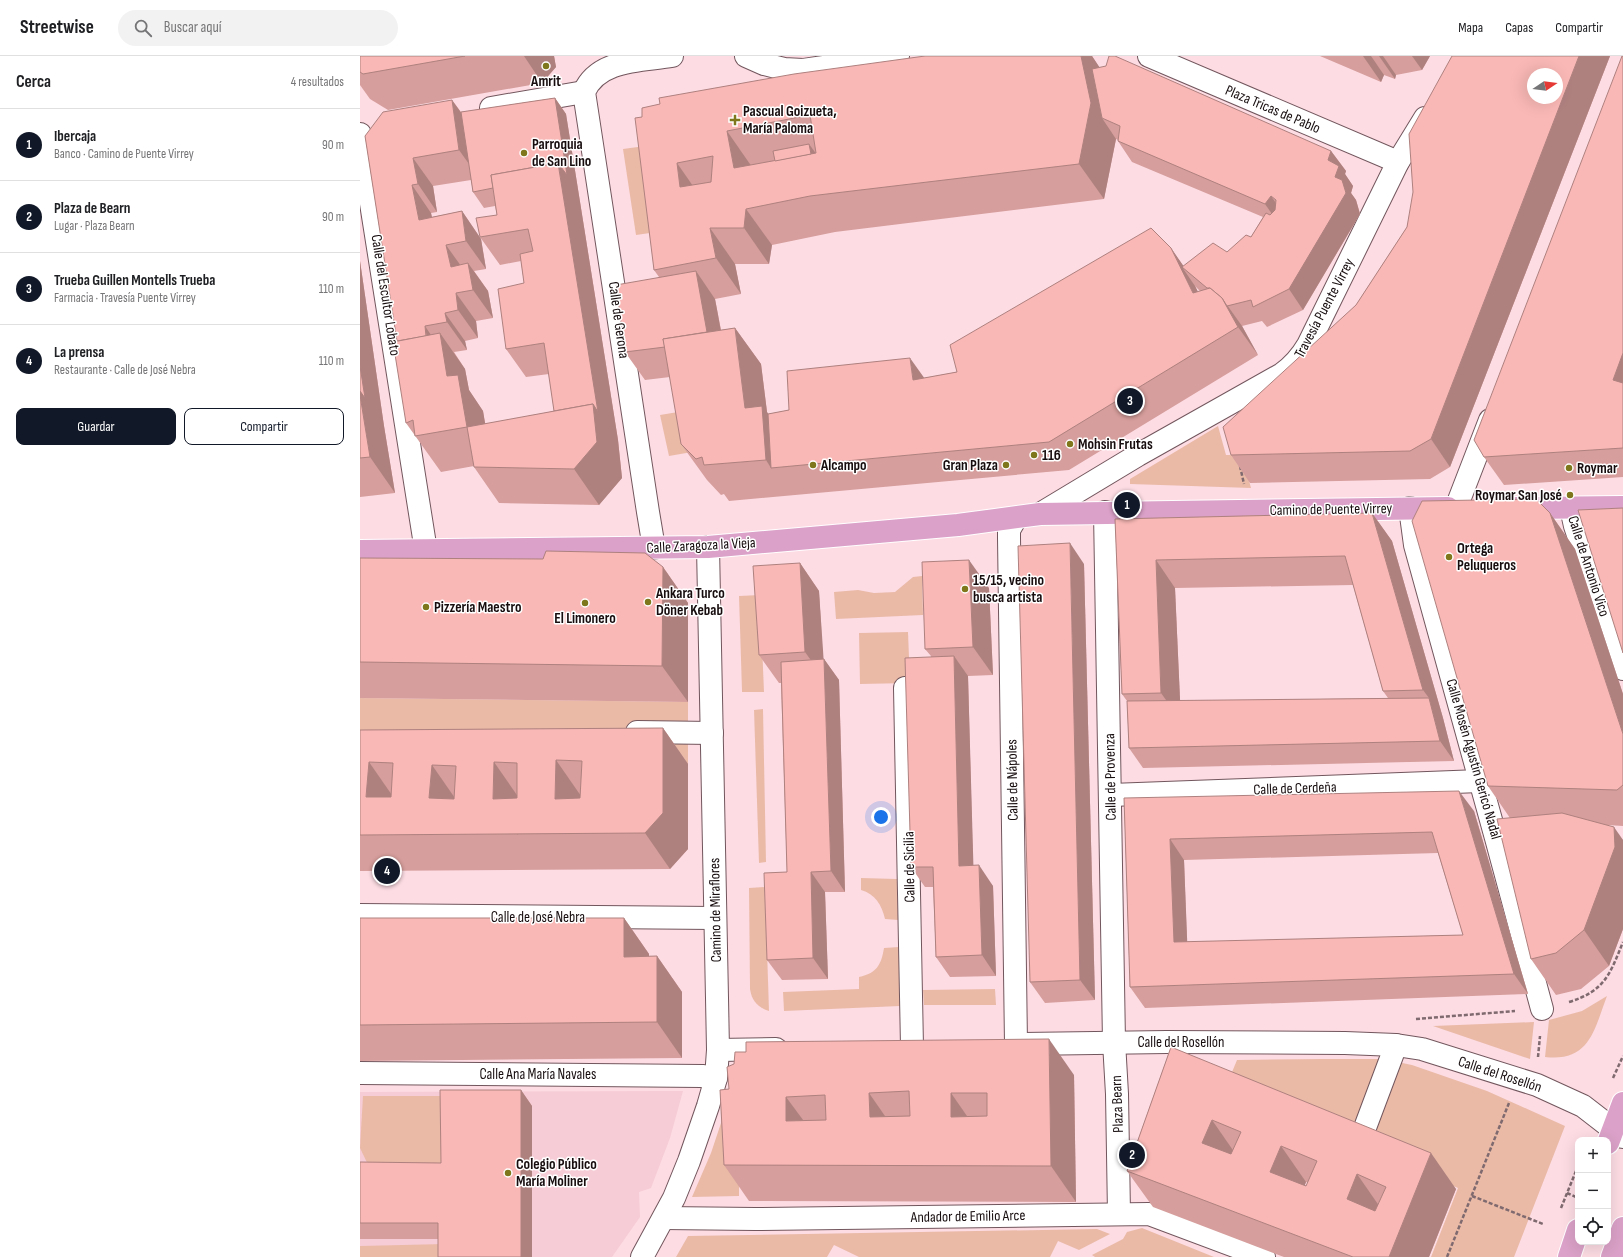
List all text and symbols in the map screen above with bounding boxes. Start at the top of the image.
search box [118,10,398,46]
text: Streetwise [20,16,94,39]
icon: search [132,17,154,39]
text: Buscar aquí [164,18,221,37]
text: Mapa [1458,19,1483,36]
text: Capas [1505,19,1533,36]
text: Compartir [1555,19,1603,36]
marker: Amrit [541,61,551,71]
north arrow [1527,68,1563,104]
text: Cerca [16,72,51,92]
place label: Amrit [530,72,561,91]
text: 4 resultados [291,74,344,90]
street label: Plaza Tricas de Pablo [1222,81,1323,138]
place label: Pascual Goizueta, María Paloma [743,102,837,138]
marker: Pascual Goizueta, María Paloma [730,115,740,125]
text: Ibercaja [54,127,96,146]
place label: Parroquia de San Lino [532,135,591,171]
text: 1 [26,137,32,153]
text: 90 m [322,137,344,153]
text: Banco · Camino de Puente Virrey [54,146,194,162]
marker: Parroquia de San Lino [519,148,529,158]
text: Plaza de Bearn [54,199,130,218]
text: 2 [26,209,32,225]
text: 90 m [322,209,344,225]
text: Lugar · Plaza Bearn [54,218,135,234]
street label: Calle del Escultor Lobato [367,233,404,357]
street label: Travesía Puente Virrey [1290,255,1359,361]
text: Trueba Guillen Montells Trueba [54,271,215,290]
street label: Calle de Gerona [604,280,633,360]
text: 3 [26,281,32,297]
text: 110 m [319,281,344,297]
text: Farmacia · Travesía Puente Virrey [54,290,196,306]
text: La prensa [54,343,104,362]
text: 4 [26,353,32,369]
text: 110 m [319,353,344,369]
text: Restaurante · Calle de José Nebra [54,362,196,378]
pin: 3 [1117,386,1143,416]
button: Guardar [16,408,176,445]
button: Compartir [184,408,344,445]
place label: Mohsin Frutas [1078,435,1153,454]
marker: Mohsin Frutas [1065,439,1075,449]
place label: 116 [1042,446,1061,465]
marker: 116 [1029,450,1039,460]
place label: Alcampo [820,456,867,475]
place label: Gran Plaza [943,456,998,475]
place label: Roymar [1577,459,1618,478]
marker: Alcampo [808,460,818,470]
marker: Gran Plaza [1001,460,1011,470]
marker: Roymar [1564,463,1574,473]
place label: Roymar San José [1475,486,1562,505]
pin: 1 [1114,490,1140,520]
marker: Roymar San José [1565,490,1575,500]
street label: Camino de Puente Virrey [1270,499,1393,520]
street label: Calle de Antonio Vico [1563,513,1614,619]
street label: Calle Zaragoza la Vieja [646,533,756,558]
place label: Ortega Peluqueros [1457,539,1516,575]
marker: Ortega Peluqueros [1444,552,1454,562]
place label: 15/15, vecino busca artista [973,571,1044,607]
place label: Ankara Turco Döner Kebab [655,584,725,620]
marker: 15/15, vecino busca artista [960,584,970,594]
marker: Ankara Turco Döner Kebab [643,597,653,607]
place label: Pizzería Maestro [434,598,521,617]
marker: El Limonero [580,598,590,608]
marker: Pizzería Maestro [421,602,431,612]
place label: El Limonero [554,609,616,628]
street label: Calle Mosén Agustín Gericó Nadal [1442,677,1506,842]
street label: Calle de Provenza [1100,733,1121,821]
street label: Calle de Nápoles [1002,739,1023,821]
street label: Calle de Cerdeña [1253,778,1337,799]
your location [871,807,891,827]
street label: Calle de Sicilia [899,831,920,903]
pin: 4 [374,856,400,886]
street label: Camino de Miraflores [705,857,726,963]
street label: Calle de José Nebra [491,908,585,927]
street label: Calle del Rosellón [1138,1033,1224,1052]
street label: Calle del Rosellón [1456,1052,1544,1097]
street label: Calle Ana María Navales [480,1065,596,1084]
street label: Plaza Bearn [1107,1075,1128,1133]
map controls [1575,1137,1611,1245]
button: + [1575,1137,1611,1173]
pin: 2 [1119,1140,1145,1170]
place label: Colegio Público María Moliner [516,1155,597,1191]
marker: Colegio Público María Moliner [503,1168,513,1178]
button: − [1575,1173,1611,1209]
street label: Andador de Emilio Arce [909,1206,1026,1227]
button: locate [1575,1209,1611,1245]

